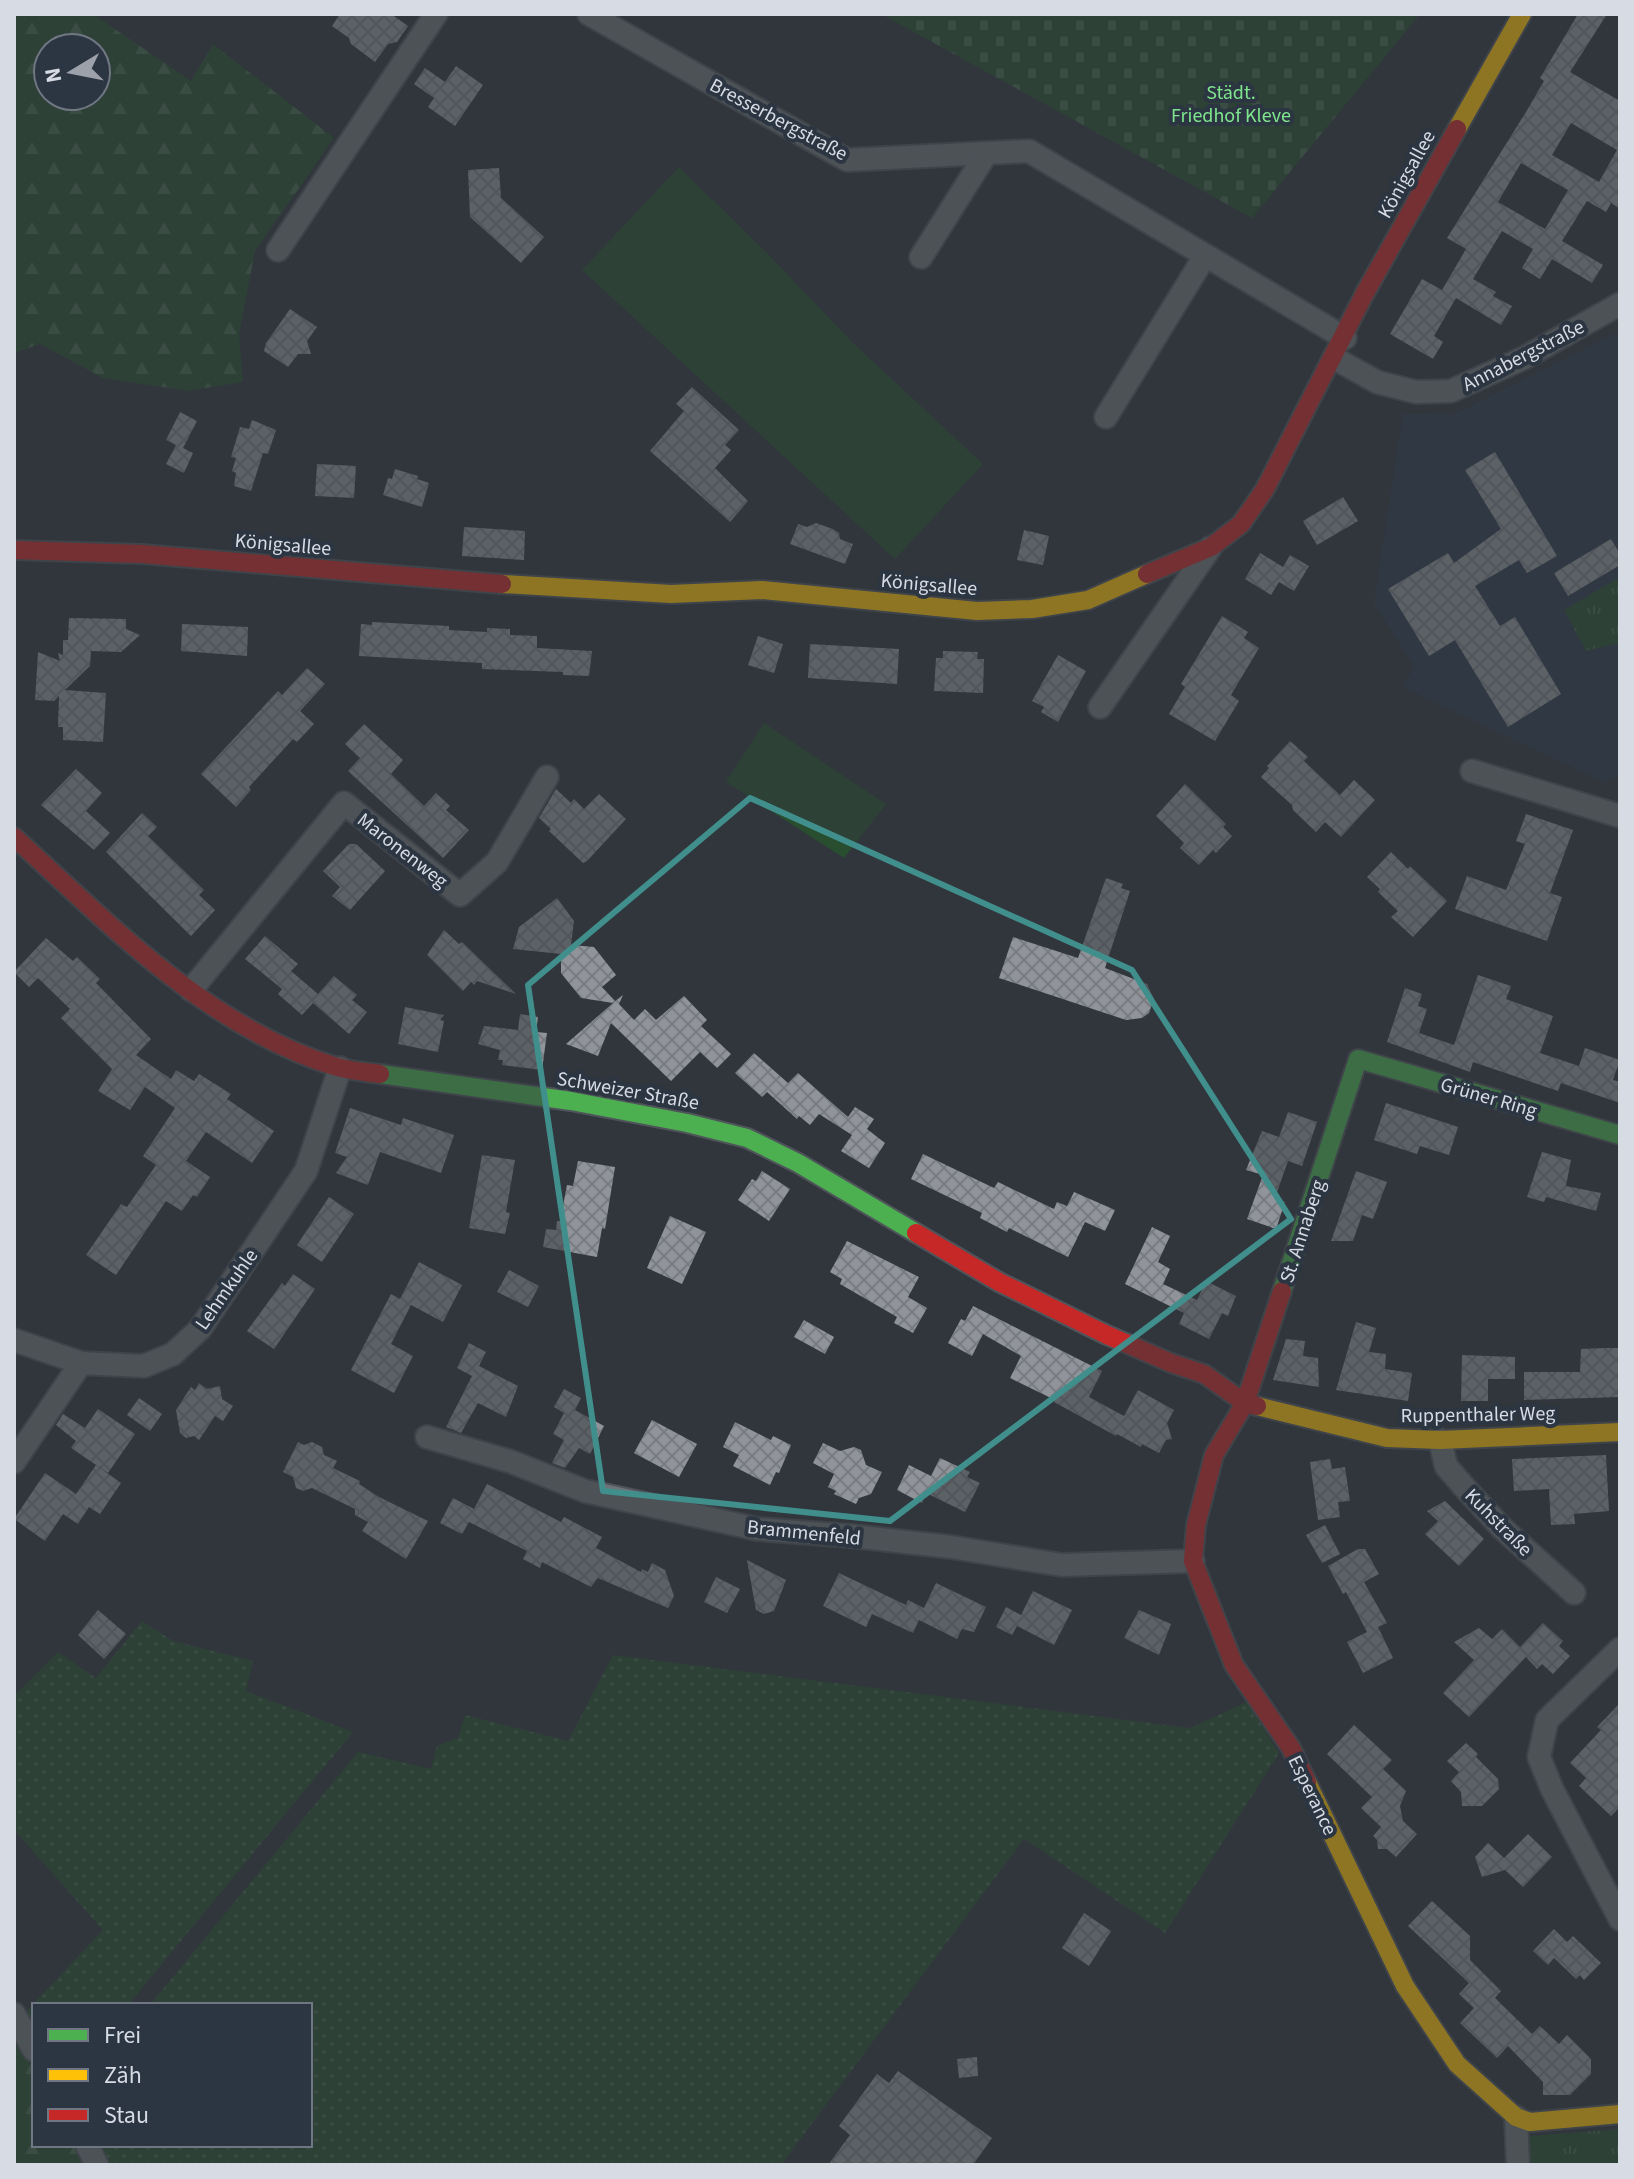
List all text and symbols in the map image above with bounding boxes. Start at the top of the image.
north arrow [32,32,112,112]
text: N [36,65,70,85]
street label: Bresserbergstraße [705,72,853,168]
park label: Städt. Friedhof Kleve [1171,79,1291,130]
street label: Königsallee [1371,125,1443,224]
street label: Annabergstraße [1458,313,1589,399]
street label: Königsallee [234,527,332,563]
street label: Königsallee [880,567,978,603]
street label: Maronenweg [351,806,454,895]
street label: Schweizer Straße [555,1065,701,1117]
street label: Grüner Ring [1437,1071,1540,1125]
street label: St. Annaberg [1273,1176,1333,1286]
street label: Lehmkuhle [189,1243,265,1336]
street label: Ruppenthaler Weg [1401,1400,1556,1430]
street label: Kuhstraße [1458,1482,1539,1563]
street label: Brammenfeld [746,1513,862,1553]
street label: Esperance [1281,1751,1344,1840]
legend [32,2003,312,2147]
text: Frei [104,2018,141,2053]
text: Zäh [104,2058,142,2093]
text: Stau [104,2098,149,2133]

